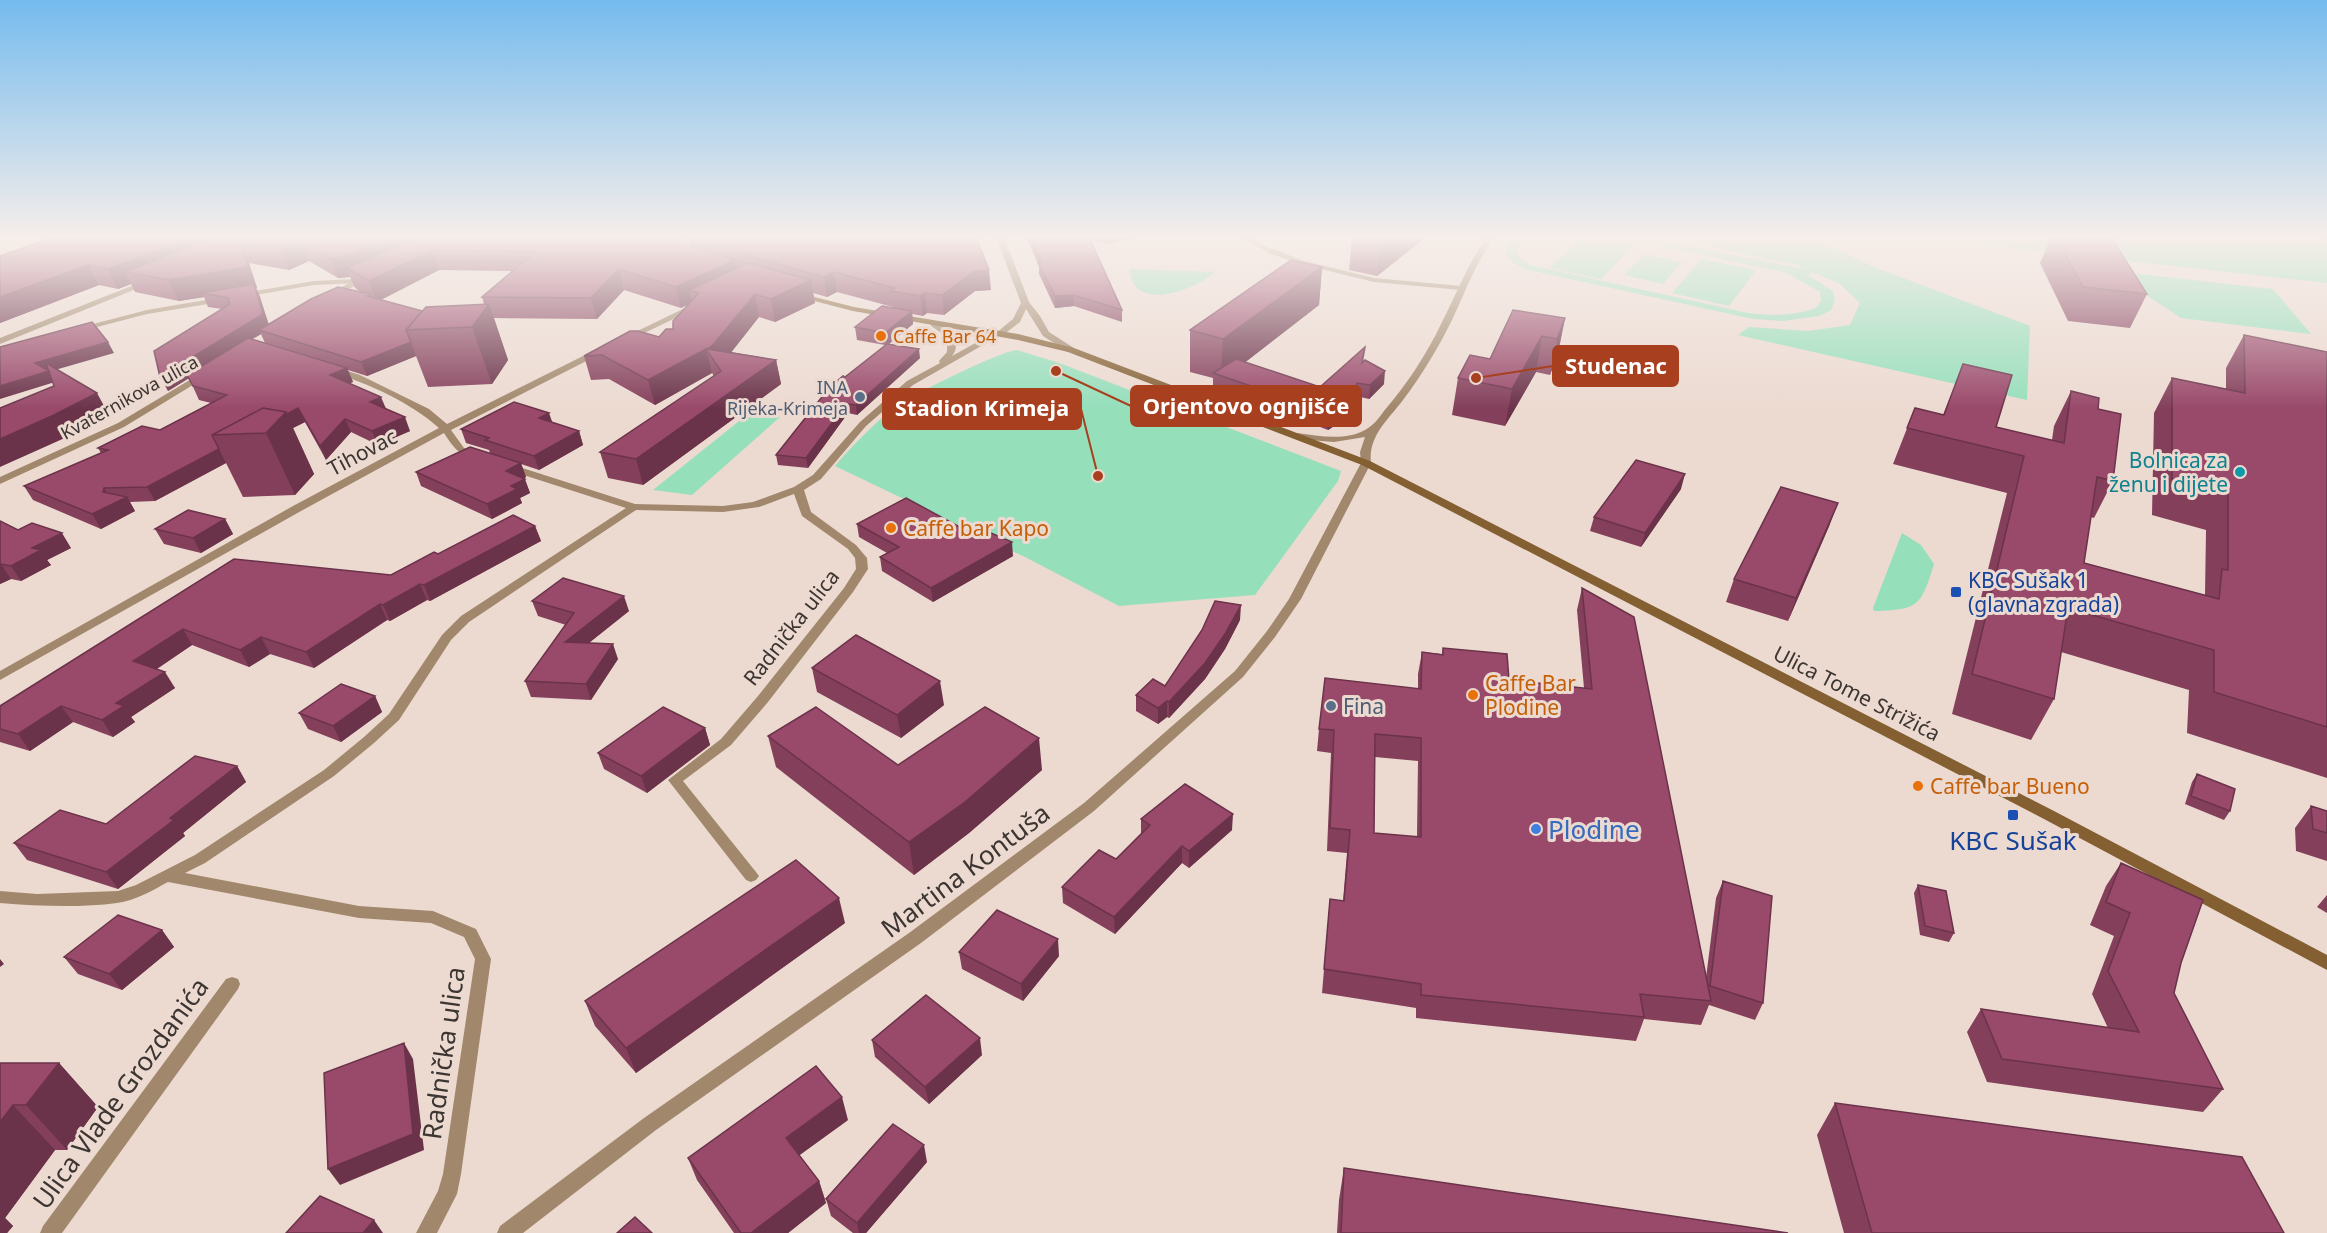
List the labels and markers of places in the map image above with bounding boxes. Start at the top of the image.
place label: Caffe Bar 64 [893,324,996,348]
marker: Caffe Bar 64 [874,329,888,343]
callout: Studenac [1553,346,1678,386]
place label: INA Rijeka-Krimeja [727,375,848,420]
callout: Orjentovo ognjišće [1131,386,1361,426]
callout: Stadion Krimeja [883,389,1081,429]
marker: INA Rijeka-Krimeja [853,390,867,404]
place label: Bolnica za ženu i dijete [2109,446,2228,498]
marker: Bolnica za ženu i dijete [2233,465,2247,479]
place label: Caffe bar Kapo [903,514,1049,542]
marker: Caffe bar Kapo [884,521,898,535]
place label: KBC Sušak 1 (glavna zgrada) [1968,566,2119,618]
marker: KBC Sušak 1 (glavna zgrada) [1949,585,1963,599]
place label: Caffe Bar Plodine [1485,669,1576,721]
marker: Caffe Bar Plodine [1466,688,1480,702]
place label: Fina [1343,692,1384,720]
marker: Fina [1324,699,1338,713]
place label: Caffe bar Bueno [1930,772,2090,800]
marker: Caffe bar Bueno [1911,779,1925,793]
marker: KBC Sušak [2006,808,2020,822]
place label: Plodine [1548,811,1640,847]
marker: Plodine [1529,822,1543,836]
place label: KBC Sušak [1949,822,2077,858]

